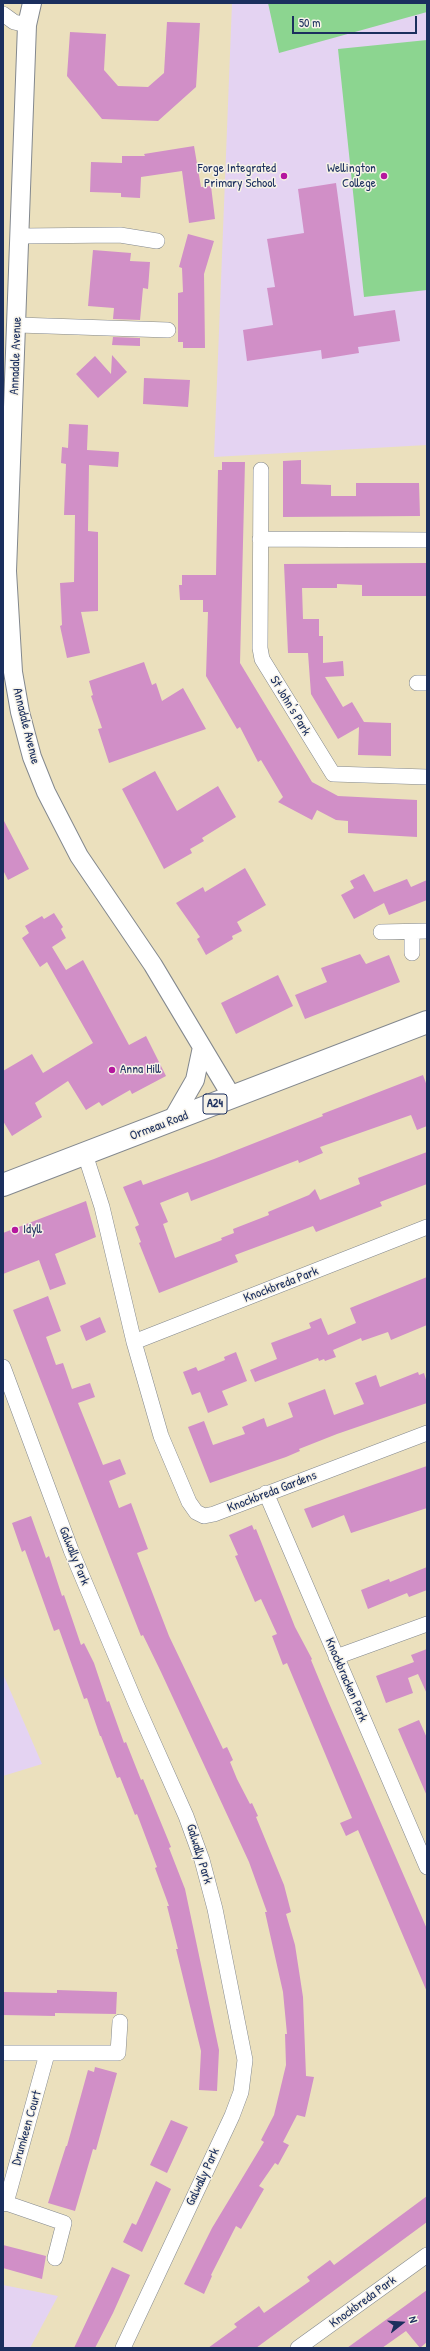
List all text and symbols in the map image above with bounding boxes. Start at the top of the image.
scale bar [294,8,419,34]
text: 50 m [299,14,320,31]
place label: Forge Integrated Primary School [198,161,276,192]
place label: Wellington College [327,161,376,192]
marker: Forge Integrated Primary School [279,171,289,181]
marker: Wellington College [379,171,389,181]
street label: Annadale Avenue [7,317,25,395]
street label: St John's Park [266,673,314,739]
street label: Annadale Avenue [9,686,43,766]
place label: Anna Hill [120,1062,161,1078]
marker: Anna Hill [107,1065,117,1075]
road number: A24 [203,1094,227,1114]
street label: Ormeau Road [128,1108,190,1144]
place label: Idyll [23,1222,42,1238]
marker: Idyll [10,1225,20,1235]
street label: Knockbreda Park [241,1264,321,1306]
street label: Knockbreda Gardens [225,1468,319,1516]
street label: Galwally Park [55,1524,93,1588]
street label: Knockbracken Park [321,1636,371,1724]
street label: Galwally Park [183,1822,215,1886]
street label: Drumkeen Court [9,2089,45,2167]
street label: Galwally Park [183,2146,223,2208]
street label: Knockbreda Park [327,2273,399,2331]
north arrow [382,2303,422,2343]
text: N [406,2315,421,2324]

